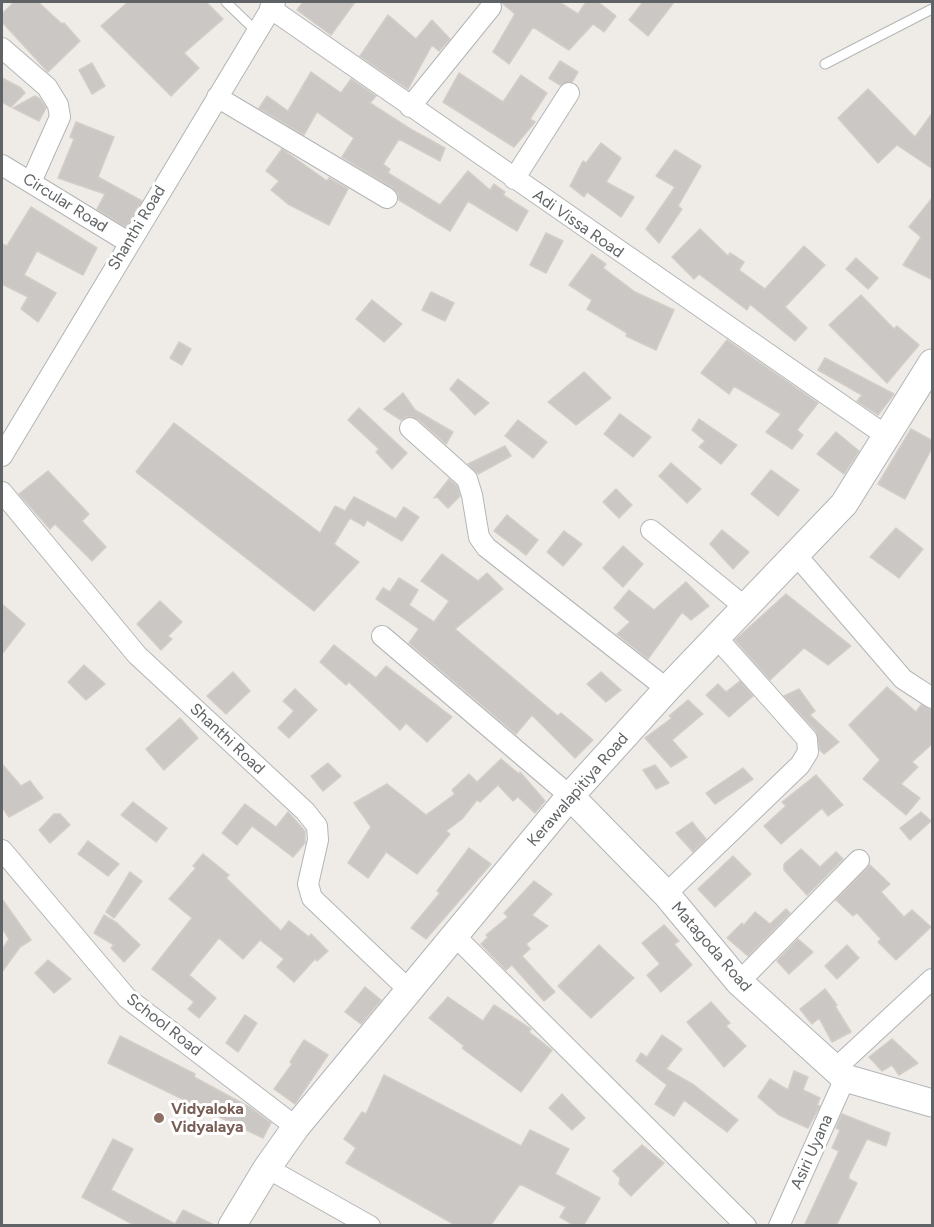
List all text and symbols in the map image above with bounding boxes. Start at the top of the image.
street label: Circular Road [19,169,111,237]
street label: Shanthi Road [104,182,170,274]
street label: Adi Vissa Road [529,186,627,262]
street label: Shanthi Road [186,699,268,779]
street label: Kerawalapitiya Road [523,729,633,851]
street label: Matagoda Road [667,898,755,996]
street label: School Road [123,990,205,1060]
place label: Vidyaloka Vidyalaya [171,1099,244,1137]
marker: Vidyaloka Vidyalaya [152,1111,166,1125]
street label: Asiri Uyana [787,1112,837,1192]

